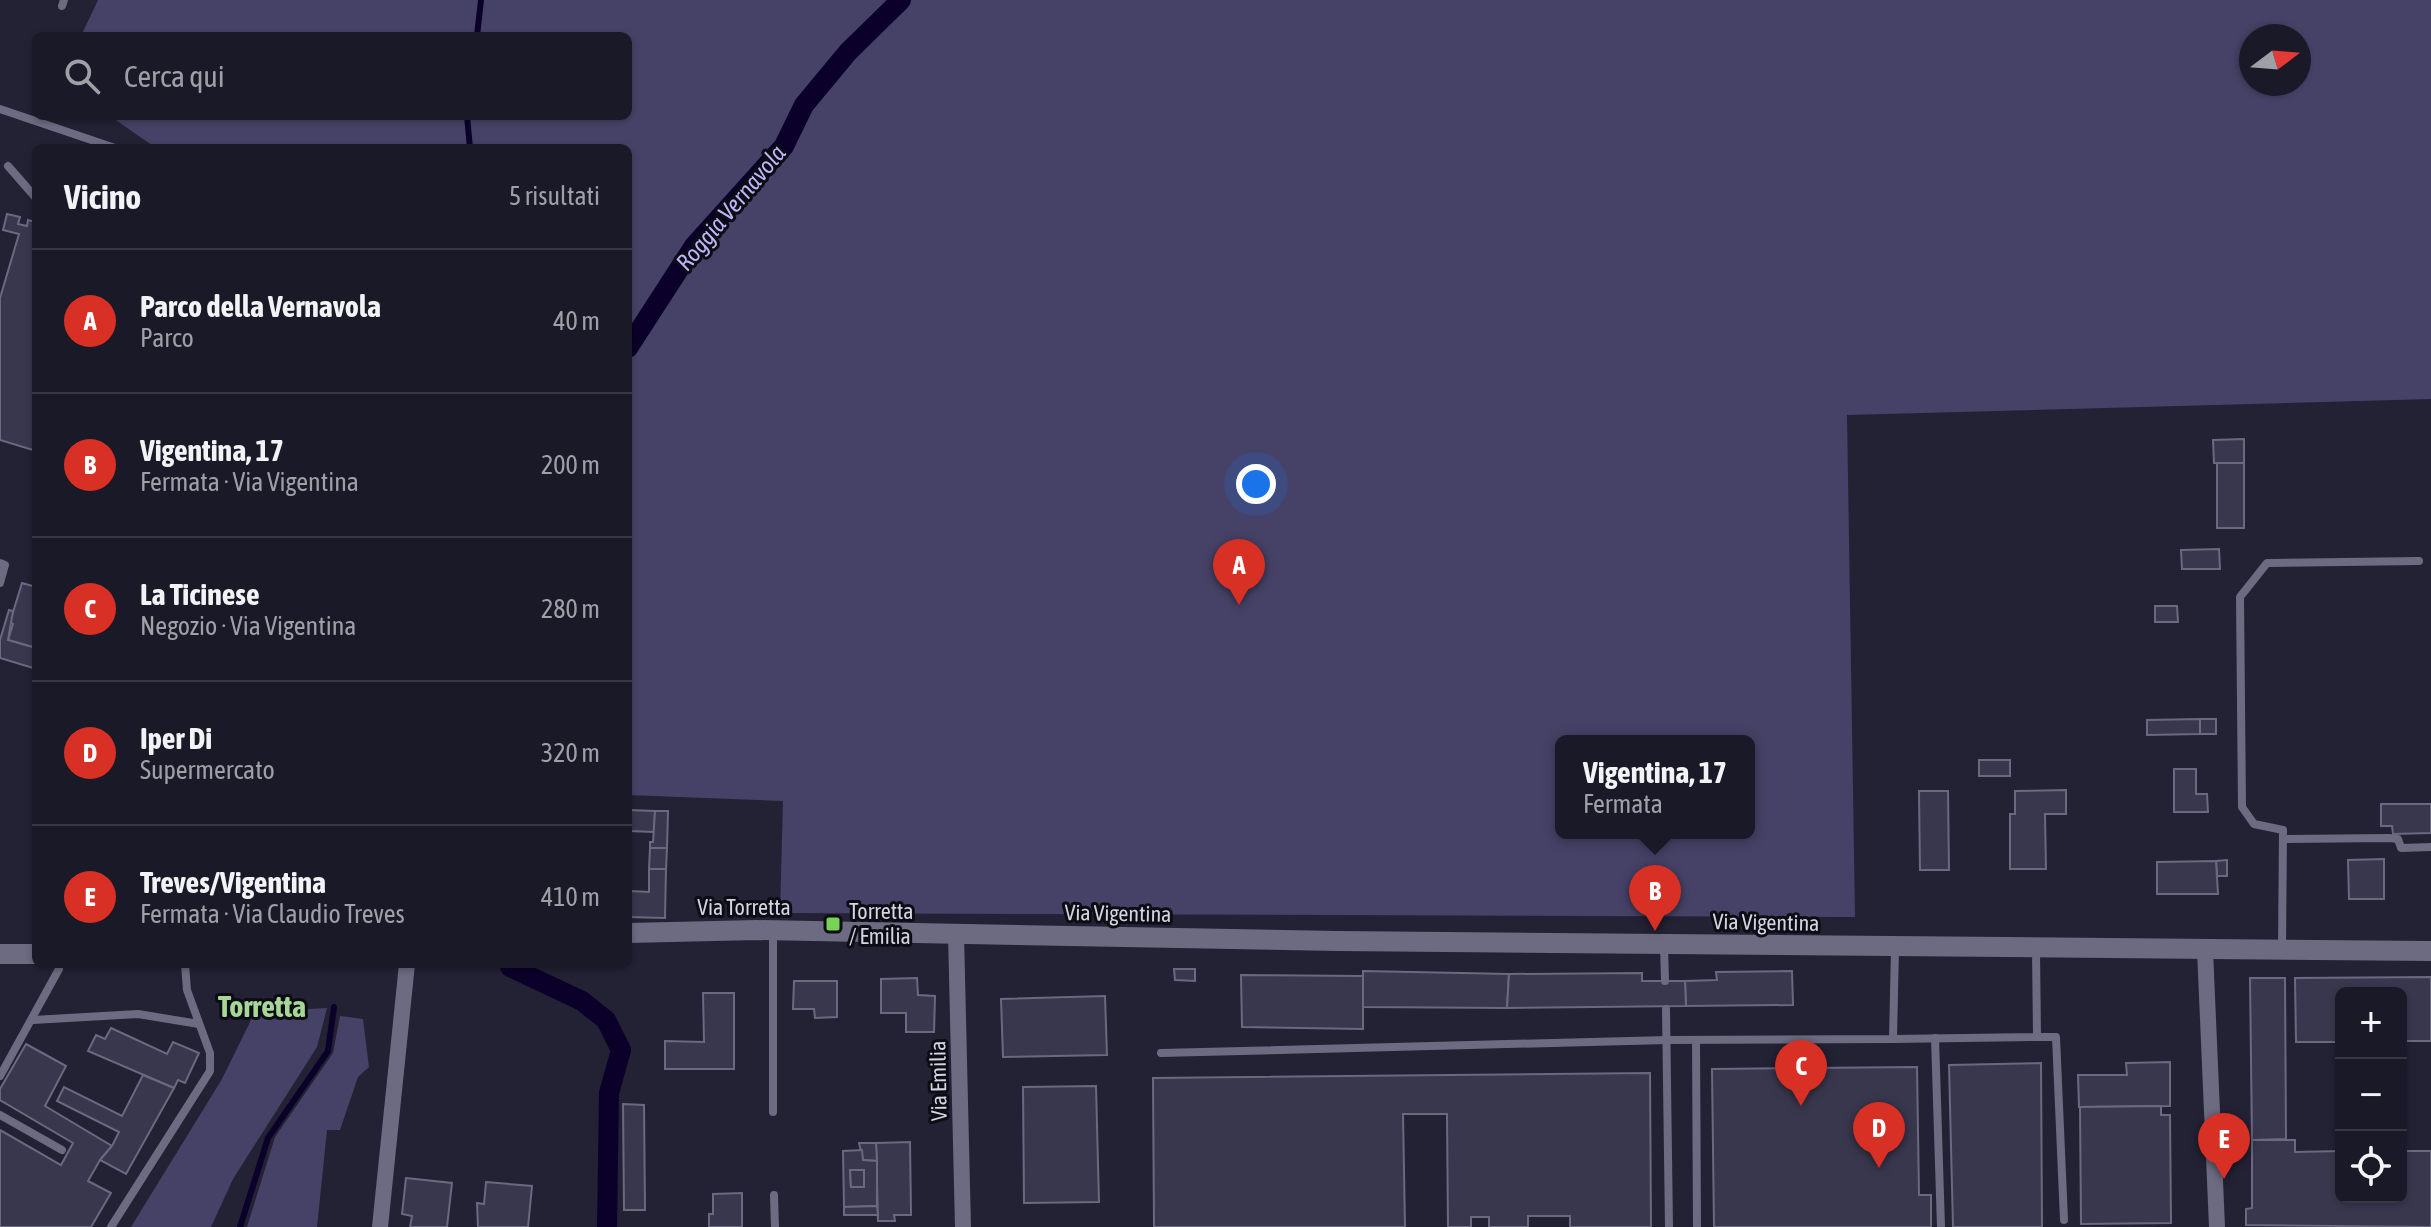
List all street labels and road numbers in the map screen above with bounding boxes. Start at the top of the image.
street label: Via Torretta [697,894,791,920]
street label: Via Vigentina [1064,899,1172,927]
street label: Via Vigentina [1712,908,1820,936]
street label: Via Emilia [924,1041,952,1121]

